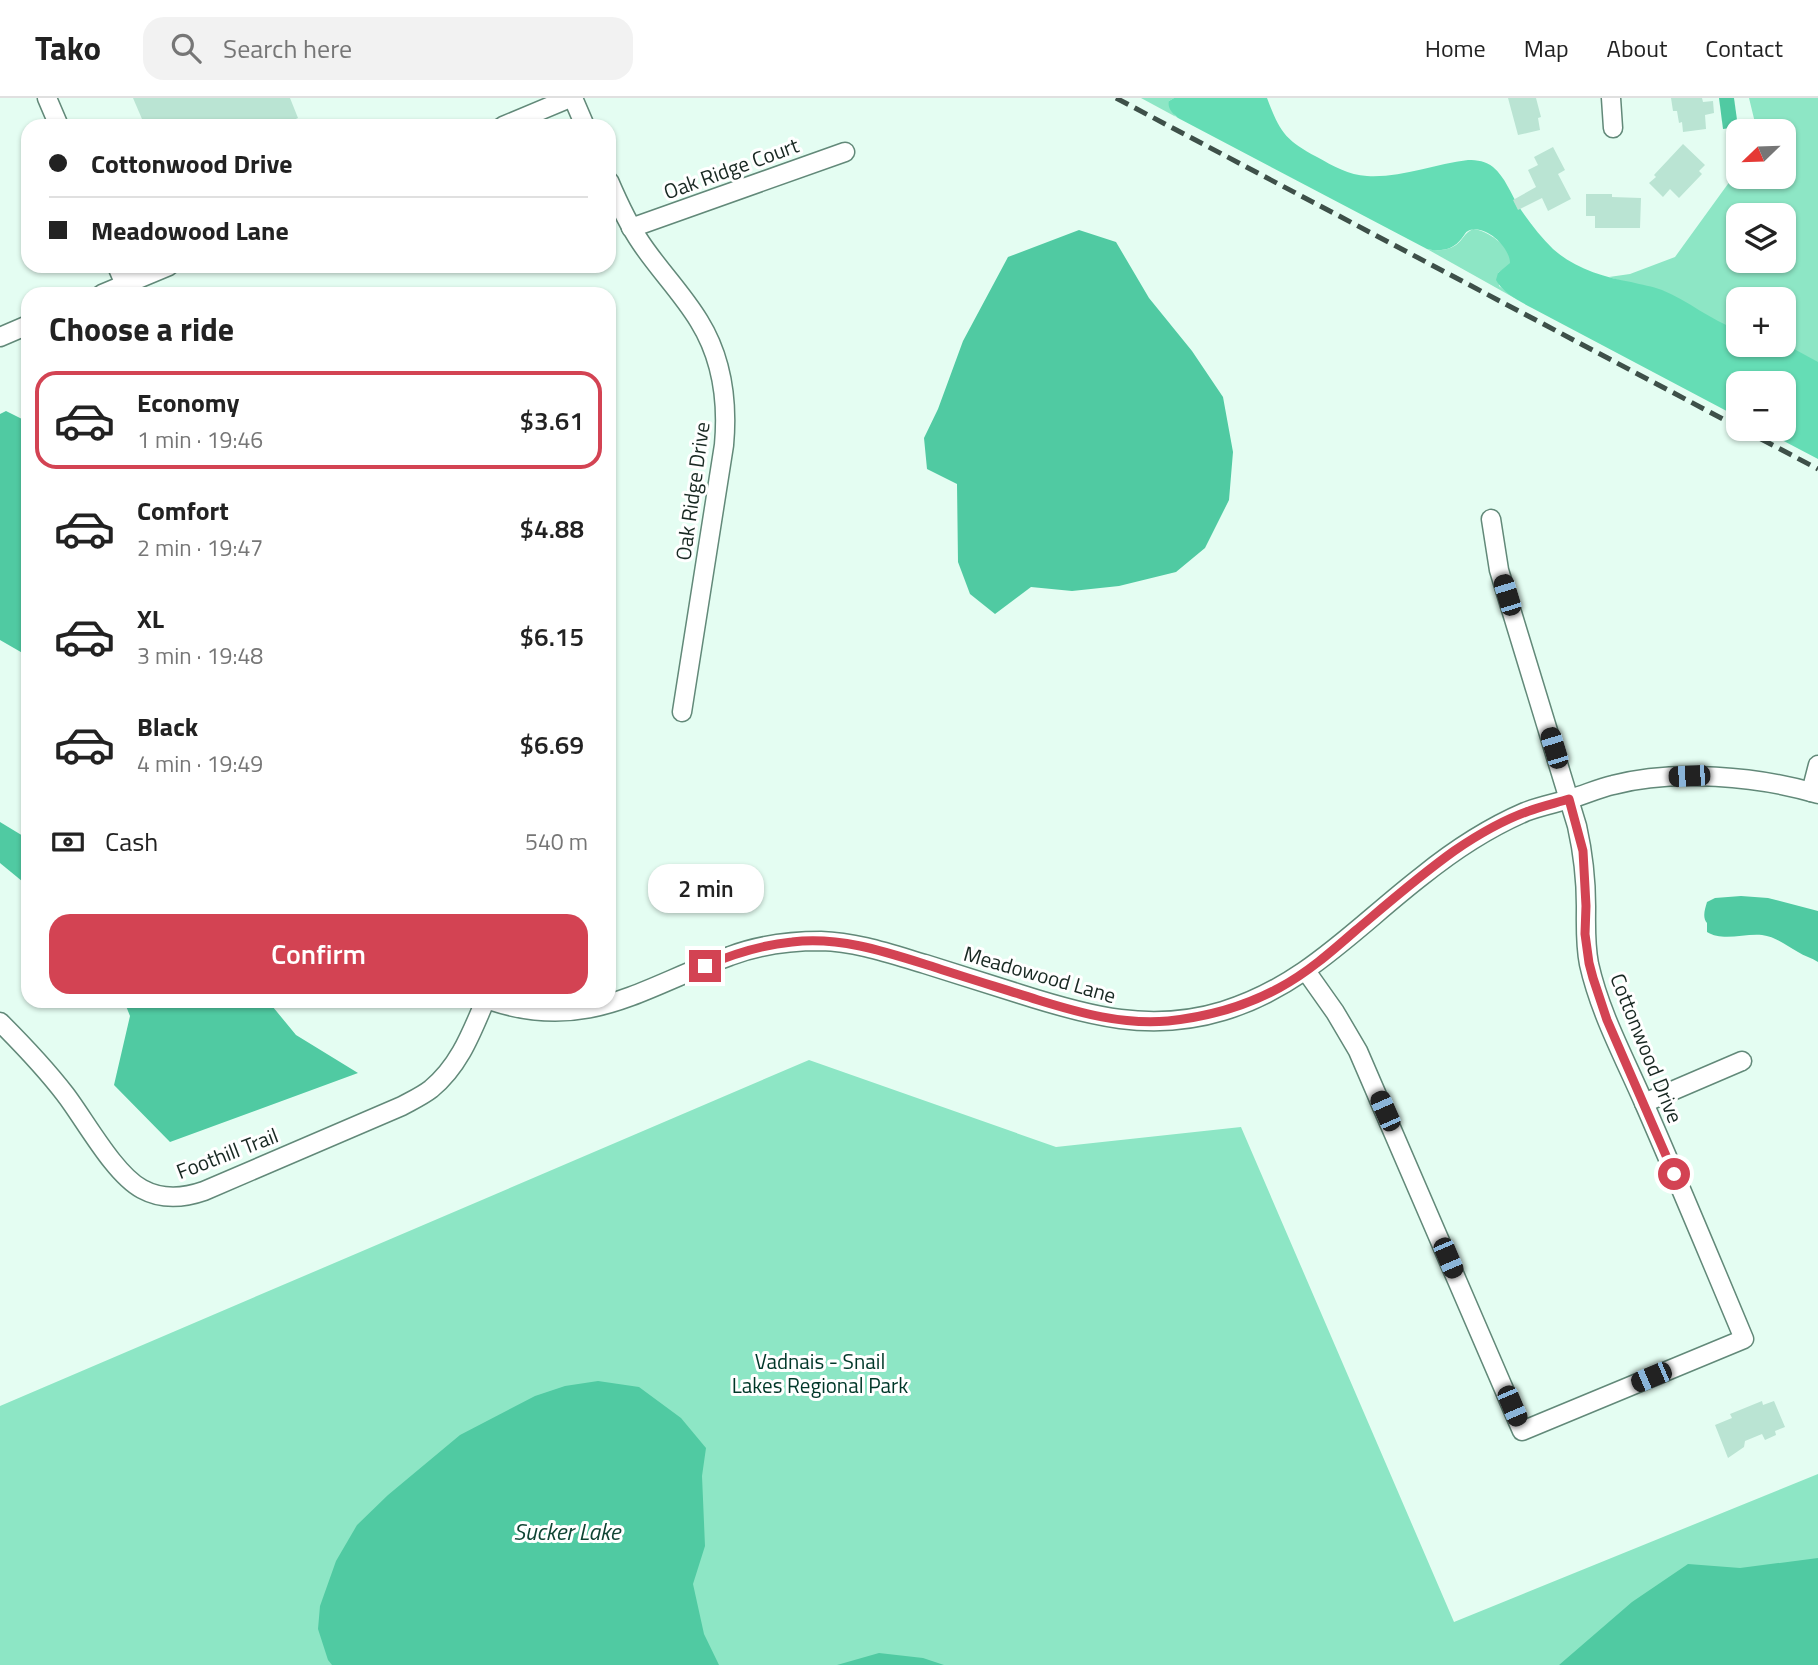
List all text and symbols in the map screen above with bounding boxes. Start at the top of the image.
search box [143,17,633,80]
text: Tako [35,23,101,73]
icon: search [167,29,205,67]
text: Search here [223,29,352,68]
text: Home [1425,30,1486,66]
text: Map [1524,30,1569,66]
text: About [1607,30,1667,66]
text: Contact [1705,30,1783,66]
north arrow [1726,119,1796,189]
map controls [1726,119,1796,441]
street label: Oak Ridge Court [659,128,804,207]
text: Cottonwood Drive [91,144,293,183]
button: layers [1726,203,1796,273]
text: Meadowood Lane [91,211,289,250]
button: + [1726,287,1796,357]
text: Choose a ride [49,305,234,353]
button: − [1726,371,1796,441]
text: Economy [137,383,239,422]
icon: car [53,389,116,452]
text: $3.61 [520,401,584,440]
street label: Oak Ridge Drive [666,420,718,562]
text: 1 min · 19:46 [137,422,263,457]
text: Comfort [137,491,229,530]
icon: car [53,497,116,560]
text: $4.88 [520,509,584,548]
text: 2 min · 19:47 [137,530,263,565]
car [1491,572,1524,618]
text: XL [137,599,164,638]
icon: car [53,605,116,668]
text: $6.15 [520,617,584,656]
text: 3 min · 19:48 [137,638,263,673]
text: Black [137,707,198,746]
icon: car [53,713,116,776]
text: $6.69 [520,725,584,764]
car [1538,725,1571,771]
text: 4 min · 19:49 [137,746,263,781]
car [1668,764,1711,788]
text: Cash [105,822,158,861]
icon: cash [49,823,87,861]
text: 540 m [525,824,588,859]
callout: 2 min [647,864,763,914]
text: 2 min [678,871,734,906]
button: Confirm [49,914,588,994]
street label: Meadowood Lane [960,937,1120,1011]
route end [689,950,721,982]
street label: Cottonwood Drive [1602,968,1692,1128]
car [1367,1088,1404,1134]
street label: Foothill Trail [171,1119,283,1187]
route start [1658,1158,1690,1190]
car [1431,1235,1466,1281]
park label: Vadnais - Snail Lakes Regional Park [732,1345,908,1401]
car [1628,1359,1675,1395]
car [1495,1383,1530,1429]
water label: Sucker Lake [514,1514,622,1549]

